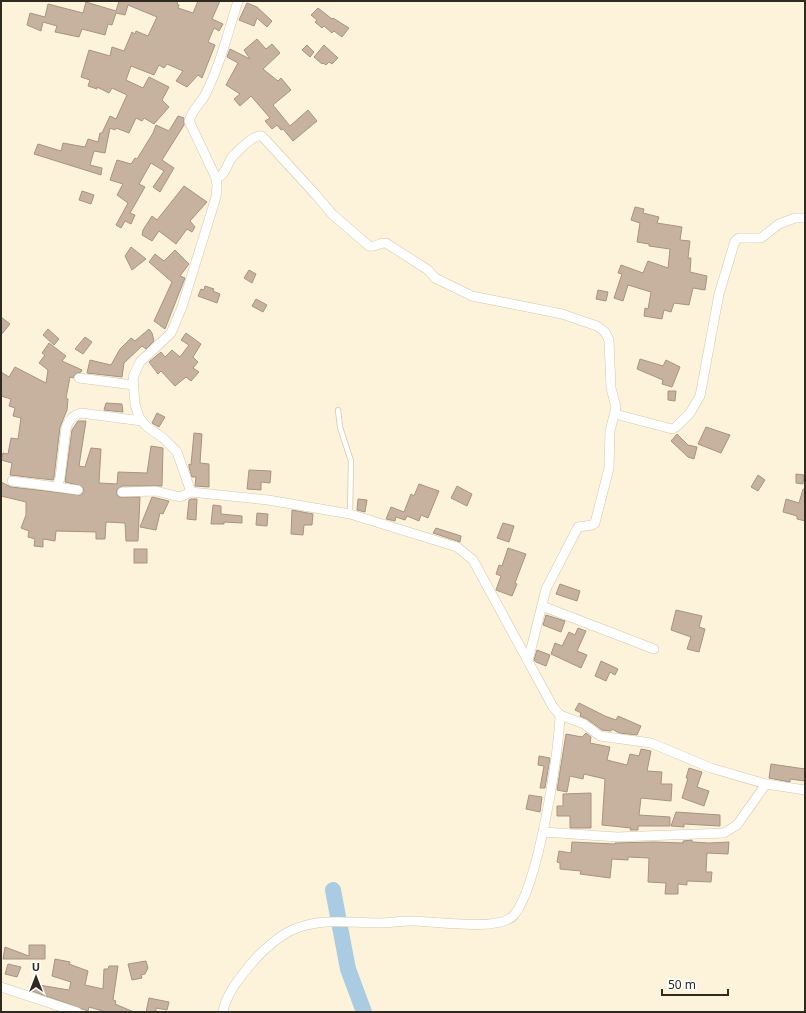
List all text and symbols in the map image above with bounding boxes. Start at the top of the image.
north arrow [16,957,56,997]
text: U [32,959,40,974]
scale bar [662,971,728,997]
text: 50 m [668,976,696,993]

